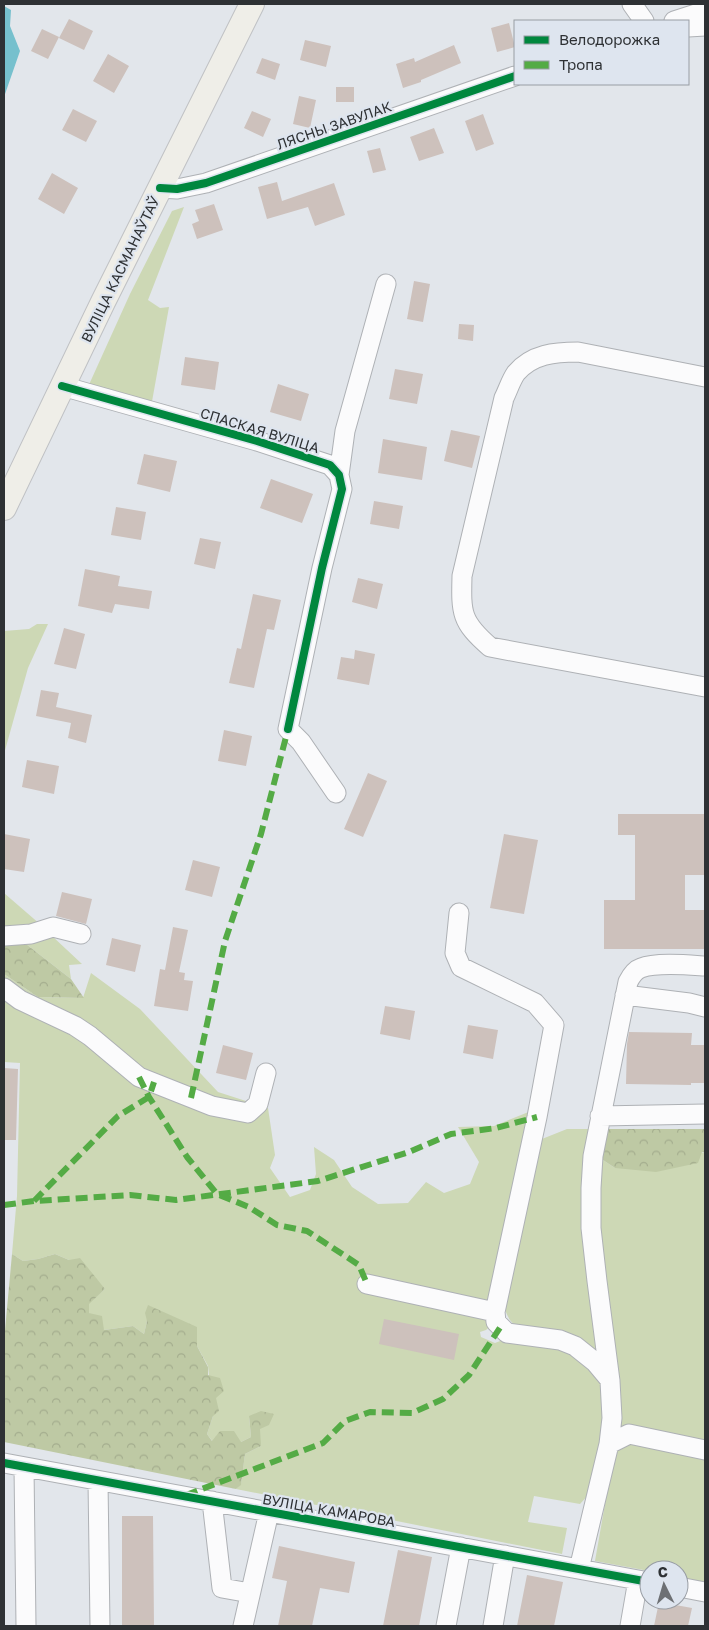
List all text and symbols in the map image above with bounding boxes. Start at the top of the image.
legend [514,20,689,85]
text: Велодорожка [559,30,660,48]
text: Тропа [559,55,603,73]
street label: ЛЯСНЫ ЗАВУЛАК [274,97,394,153]
street label: ВУЛІЦА КАСМАНАЎТАЎ [77,193,163,345]
street label: СПАСКАЯ ВУЛІЦА [198,404,322,456]
street label: ВУЛІЦА КАМАРОВА [261,1490,397,1530]
north arrow [639,1560,689,1610]
text: С [657,1563,669,1580]

